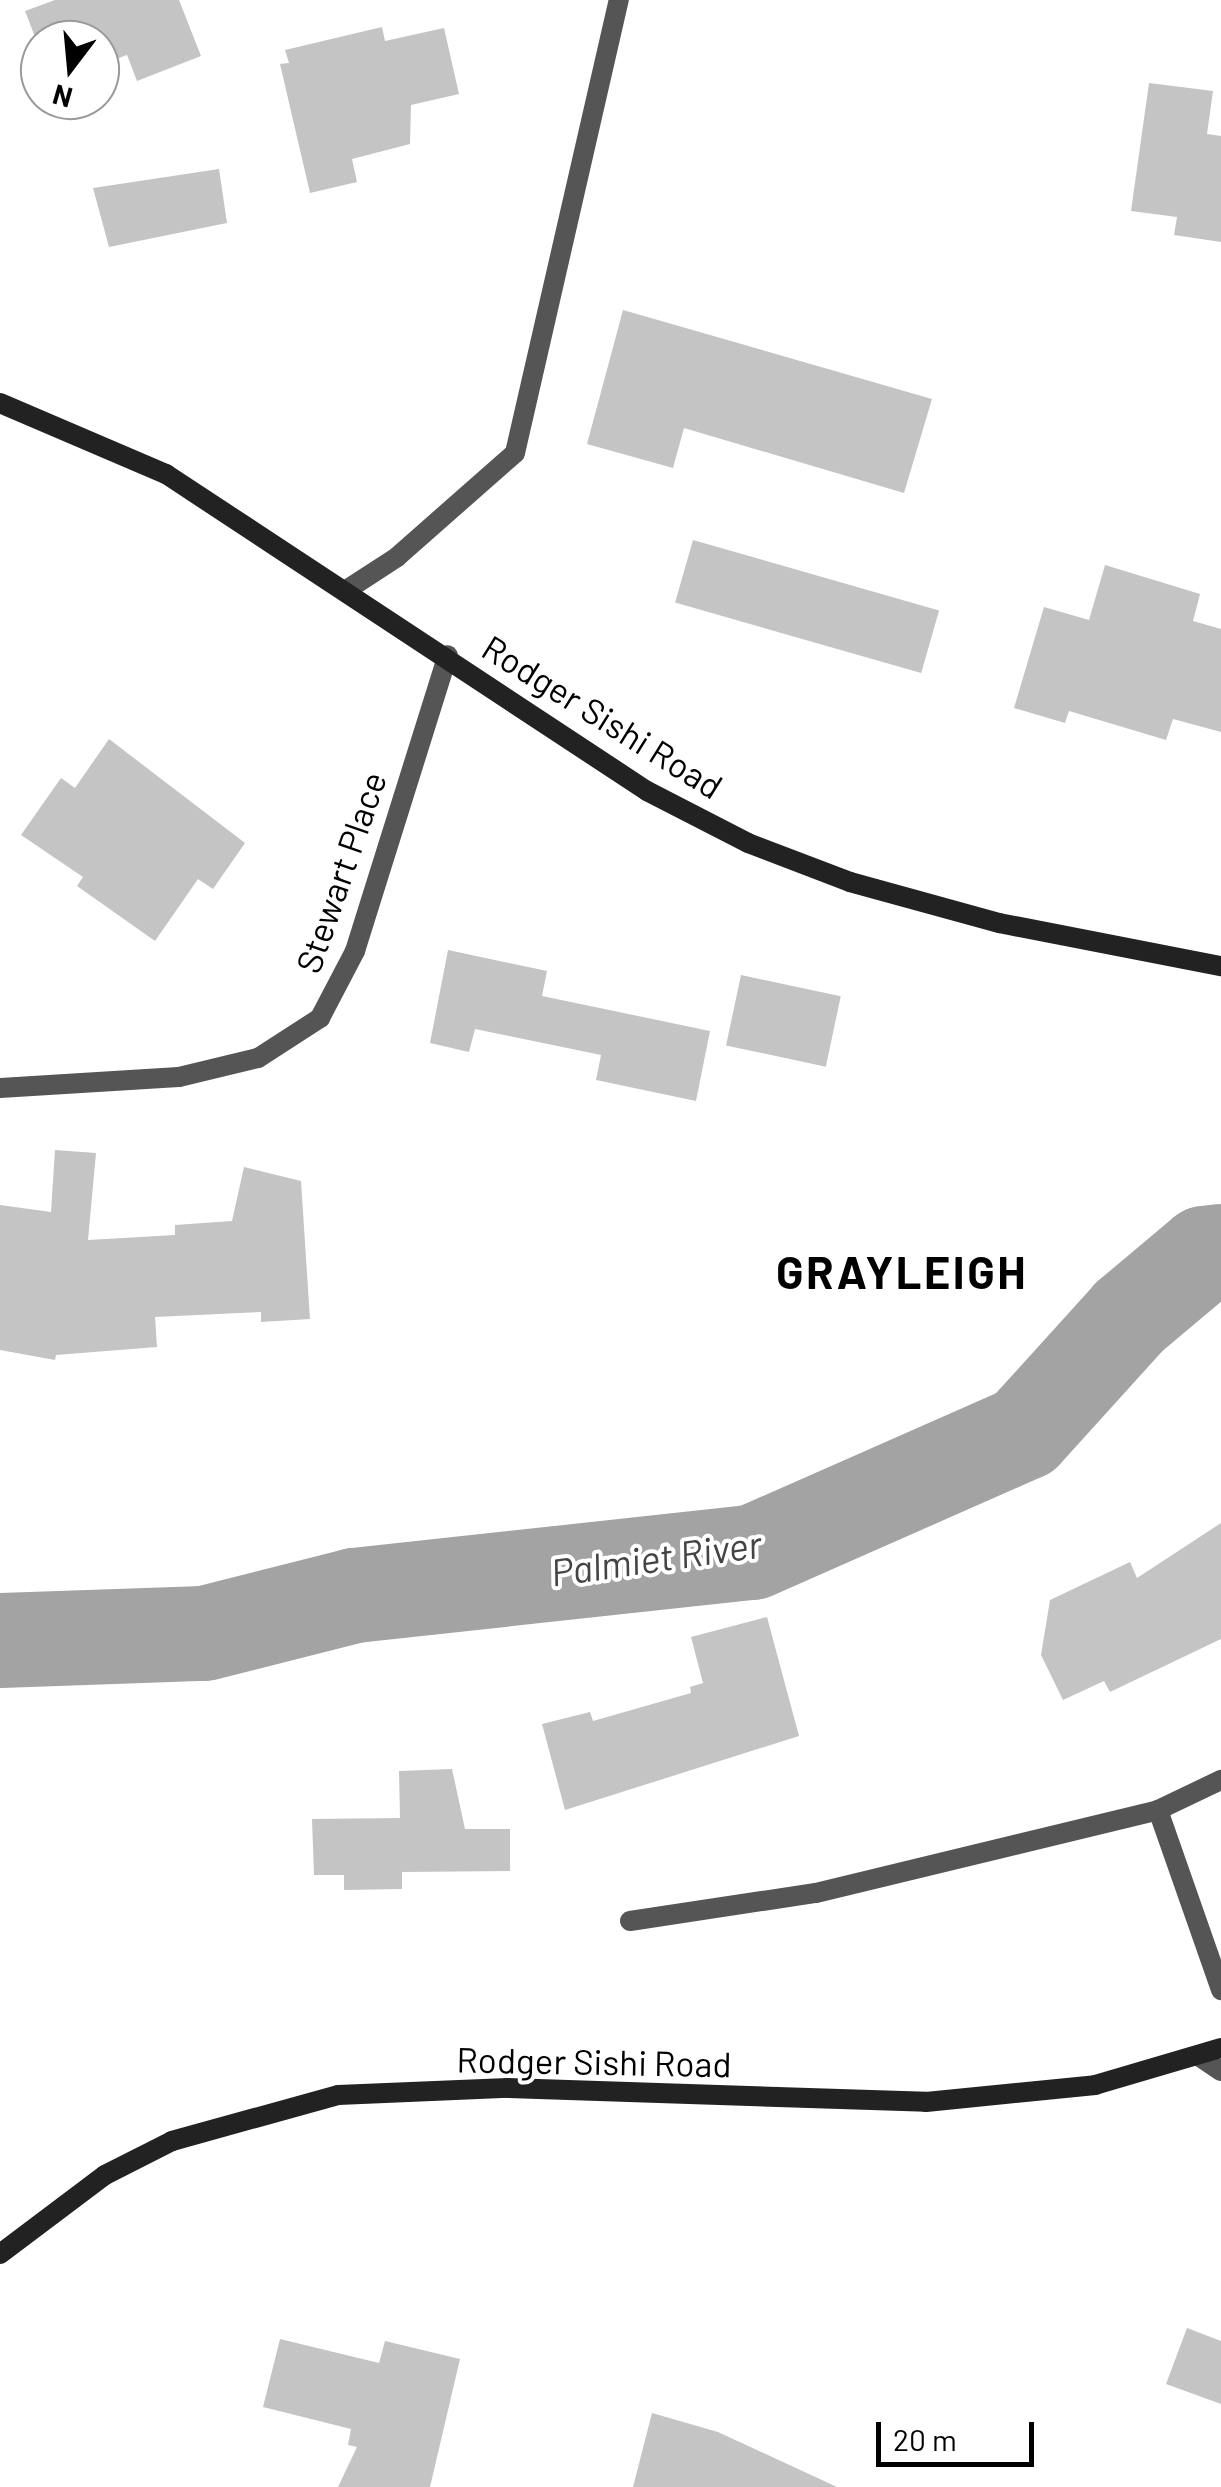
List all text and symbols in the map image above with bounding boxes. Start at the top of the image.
north arrow [20,20,120,120]
text: N [49,78,76,116]
street label: Rodger Sishi Road [475,625,731,807]
street label: Stewart Place [286,766,394,978]
district label: GRAYLEIGH [776,1245,1028,1299]
water label: Palmiet River [548,1521,764,1595]
street label: Rodger Sishi Road [456,2038,732,2084]
scale bar [881,2402,1038,2464]
text: 20 m [893,2421,957,2457]

